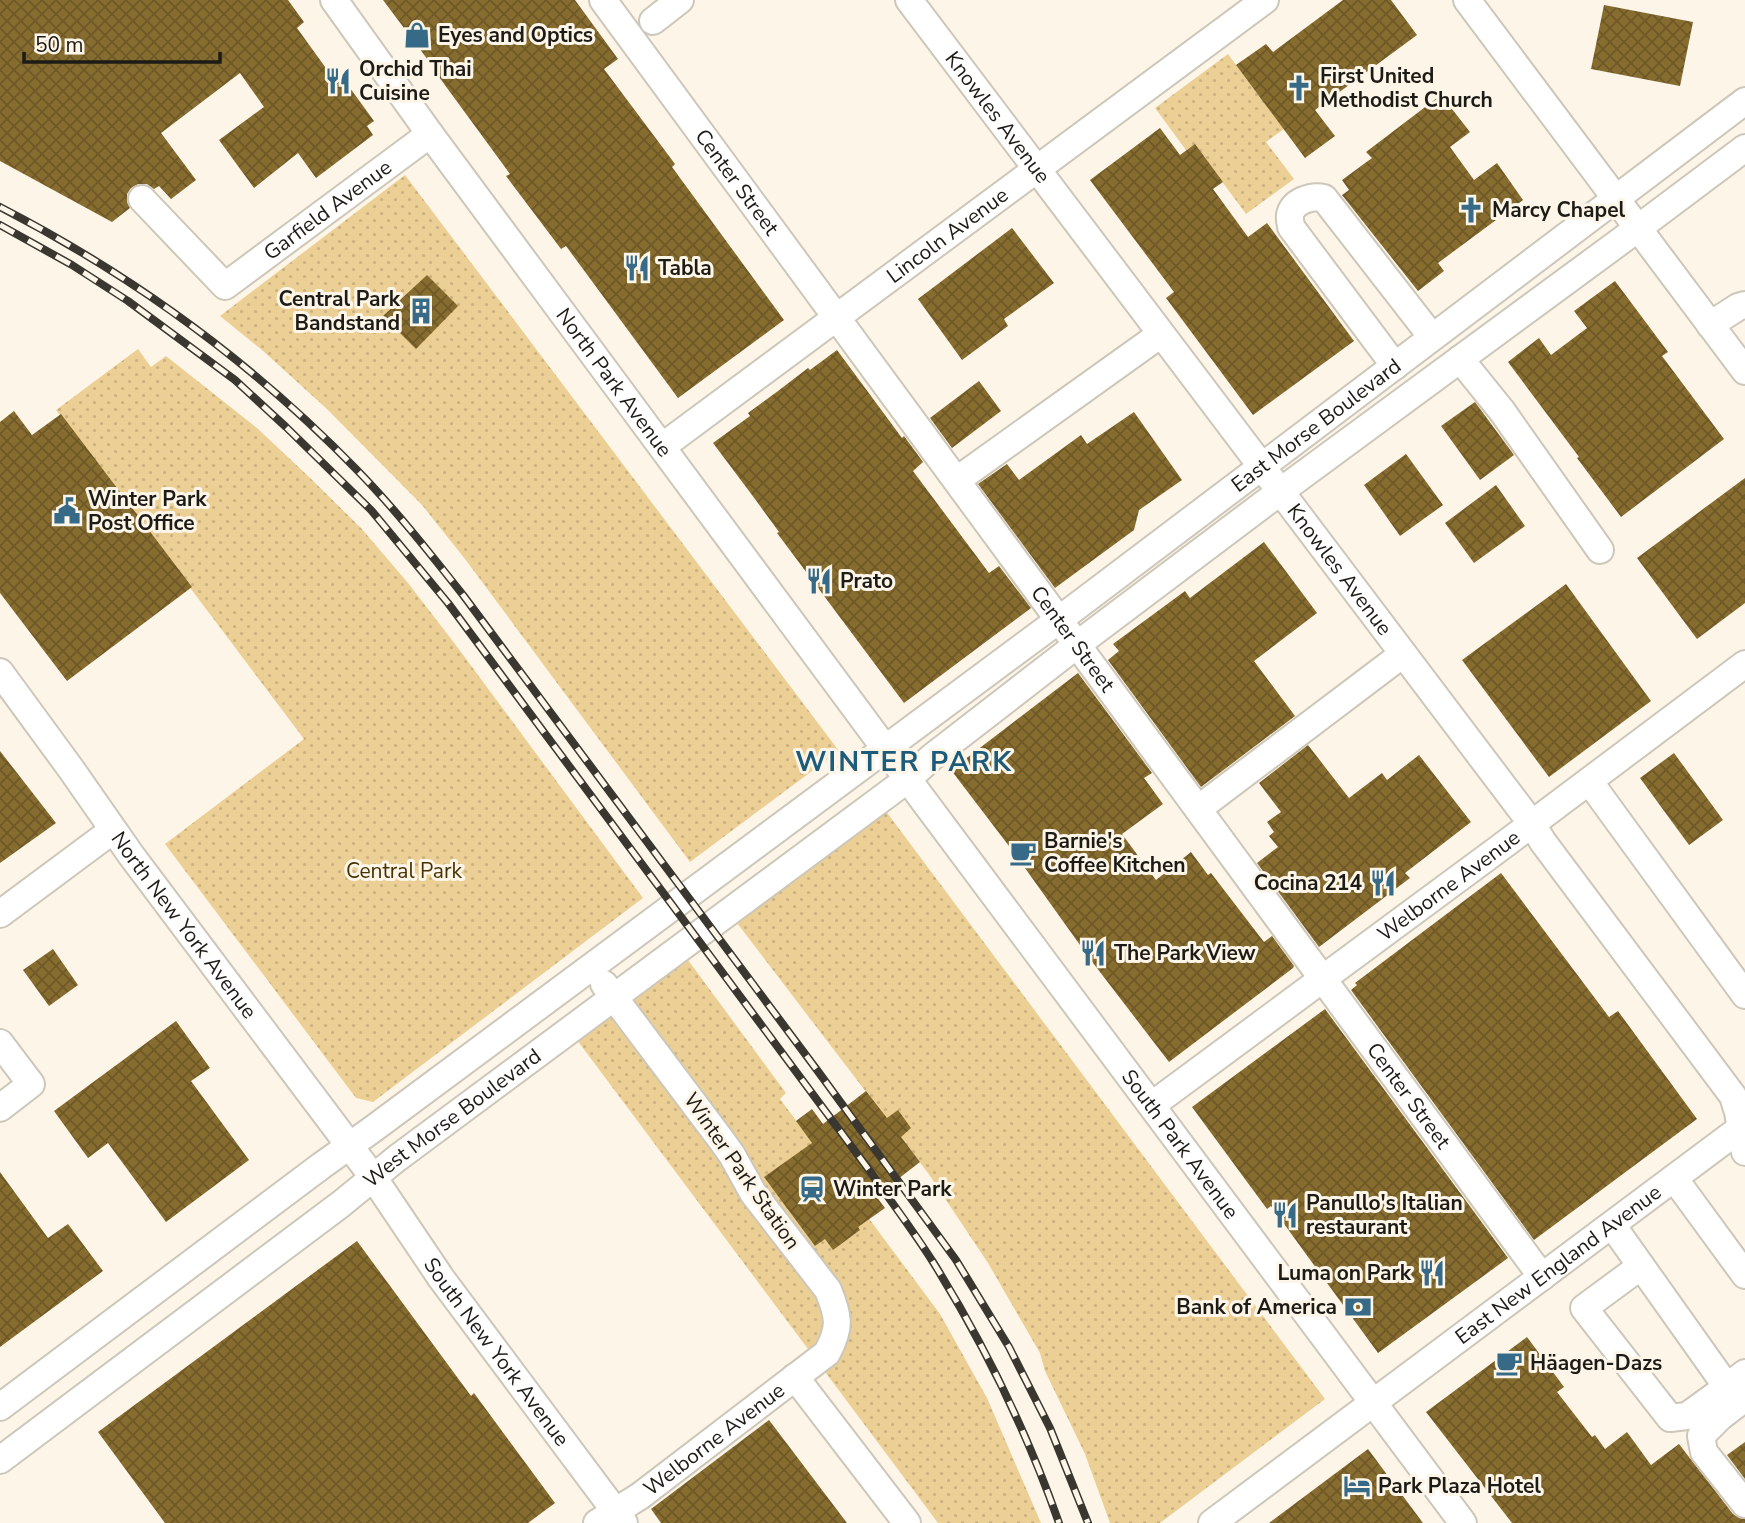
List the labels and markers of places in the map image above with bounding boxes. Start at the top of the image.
shop icon: Eyes and Optics [402,20,432,50]
place label: Eyes and Optics [438,21,593,49]
place label: Orchid Thai Cuisine [359,55,472,107]
place label: First United Methodist Church [1320,62,1493,114]
restaurant icon: Orchid Thai Cuisine [323,66,353,96]
church icon: First United Methodist Church [1284,73,1314,103]
church icon: Marcy Chapel [1456,195,1486,225]
place label: Marcy Chapel [1492,196,1626,224]
restaurant icon: Tabla [622,253,652,283]
place label: Tabla [658,254,712,282]
place label: Central Park Bandstand [279,285,401,337]
building icon: Central Park Bandstand [406,296,436,326]
place label: Winter Park Post Office [88,485,207,537]
public building icon: Winter Park Post Office [52,496,82,526]
restaurant icon: Prato [804,566,834,596]
place label: Prato [840,567,893,595]
place label: Barnie's Coffee Kitchen [1044,827,1186,879]
cafe icon: Barnie's Coffee Kitchen [1008,838,1038,868]
restaurant icon: Cocina 214 [1368,868,1398,898]
place label: Cocina 214 [1254,869,1362,897]
restaurant icon: The Park View [1078,938,1108,968]
place label: The Park View [1114,939,1256,967]
station icon: Winter Park [797,1174,827,1204]
place label: Winter Park [833,1175,952,1203]
place label: Panullo's Italian restaurant [1306,1189,1463,1241]
restaurant icon: Panullo's Italian restaurant [1270,1200,1300,1230]
restaurant icon: Luma on Park [1417,1258,1447,1288]
place label: Luma on Park [1277,1259,1412,1287]
bank icon: Bank of America [1343,1292,1373,1322]
place label: Bank of America [1176,1293,1337,1321]
cafe icon: Häagen-Dazs [1494,1348,1524,1378]
place label: Häagen-Dazs [1530,1349,1662,1377]
hotel icon: Park Plaza Hotel [1342,1471,1372,1501]
place label: Park Plaza Hotel [1378,1472,1541,1500]

